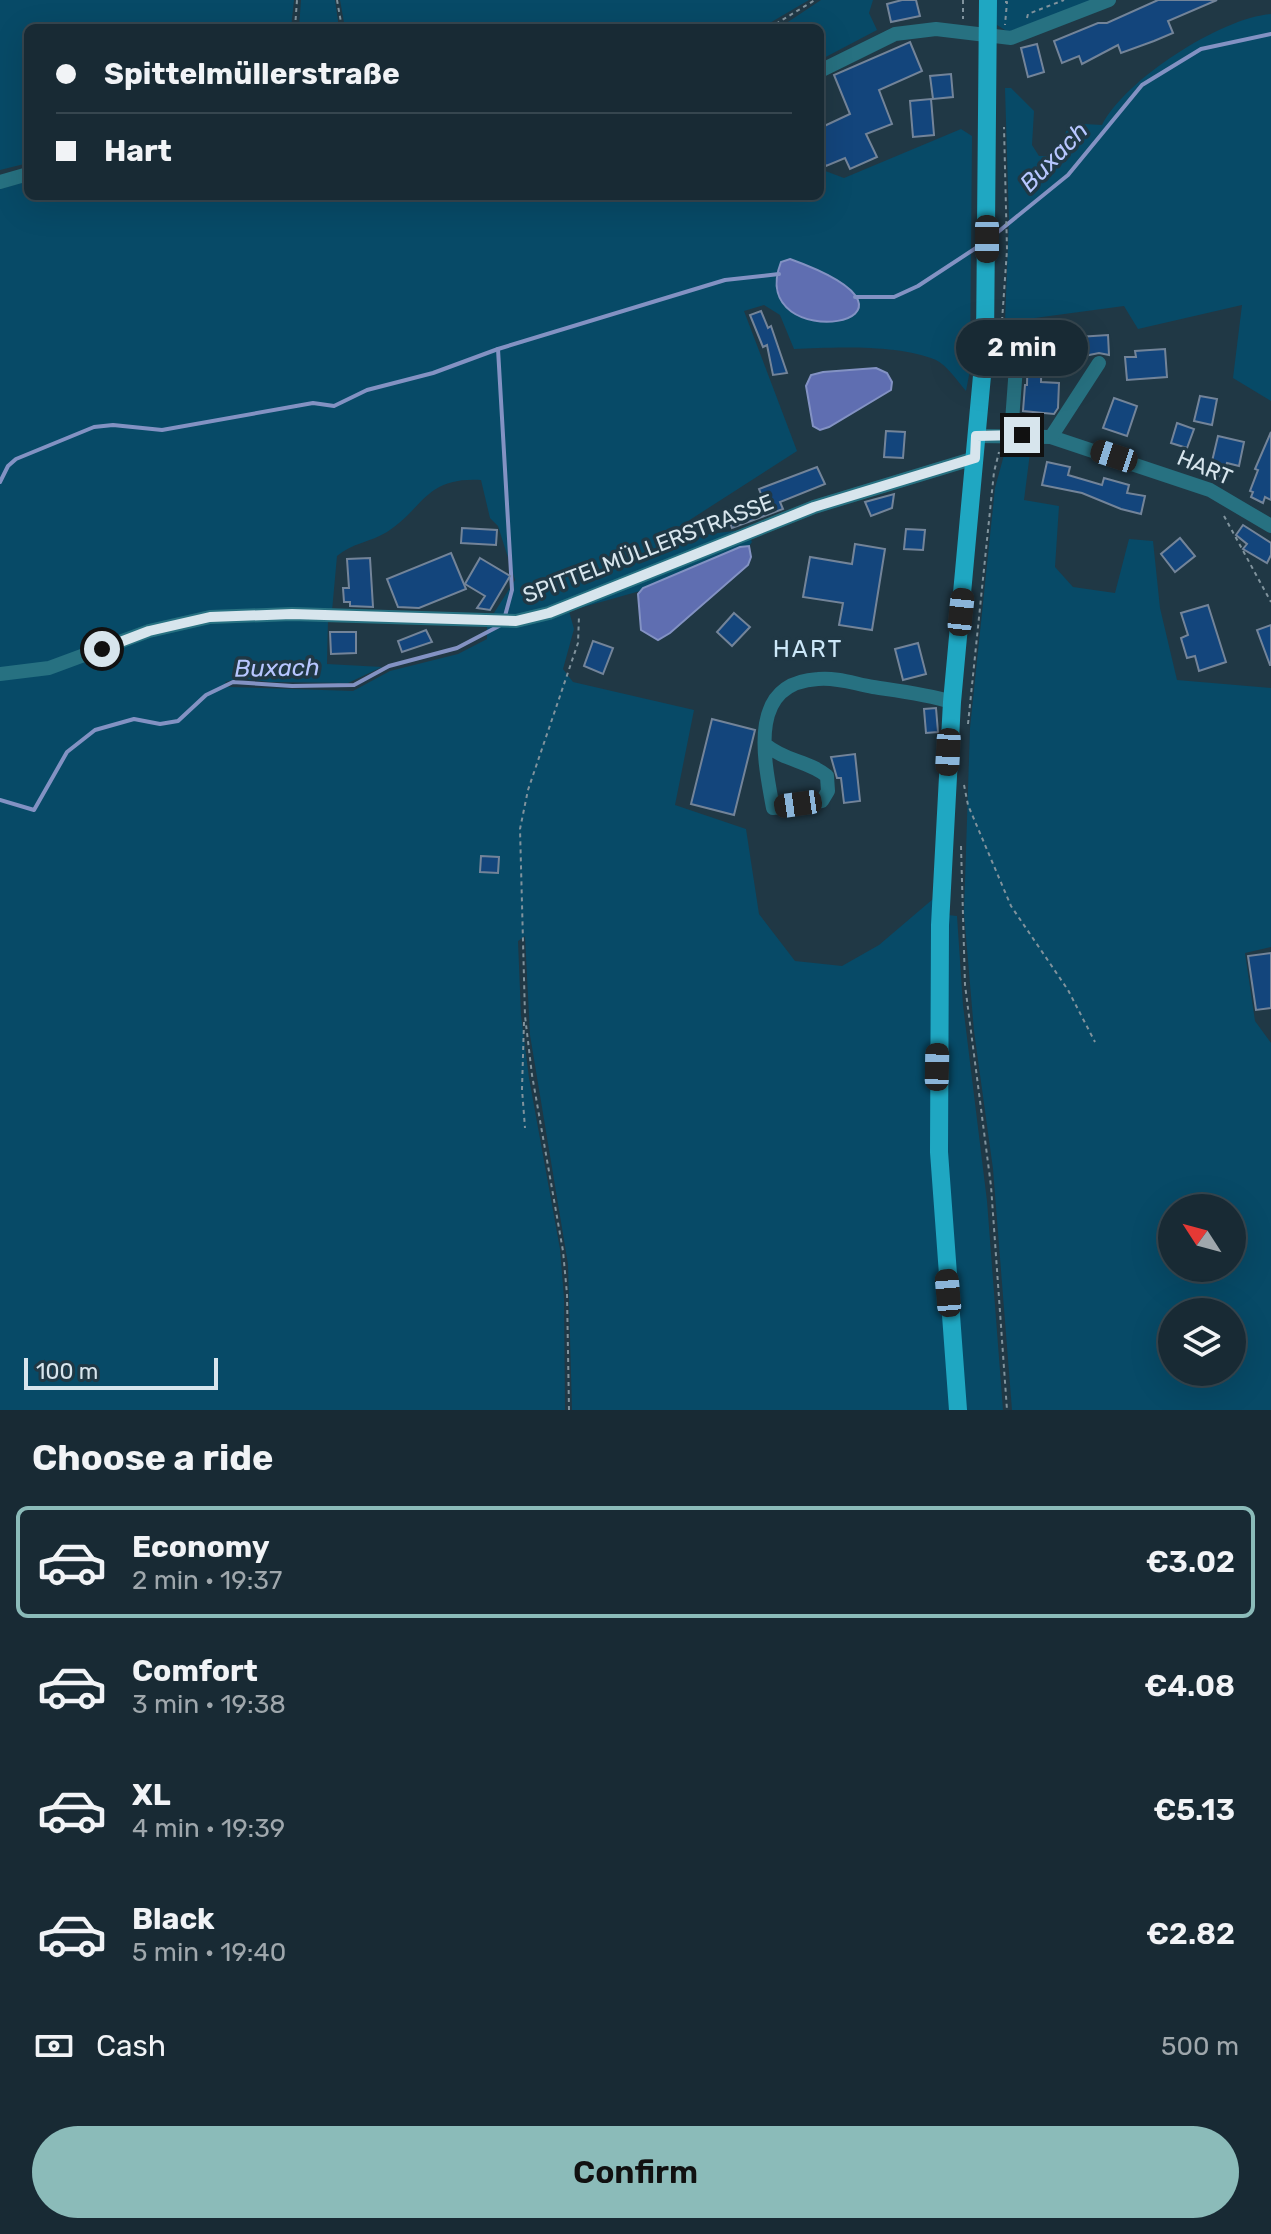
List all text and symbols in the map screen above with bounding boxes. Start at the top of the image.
text: Spittelmüllerstraße [104,56,400,92]
water label: Buxach [1014,117,1094,197]
text: Hart [104,133,172,169]
car [975,215,999,263]
callout: 2 min [956,319,1088,375]
text: 2 min [987,332,1057,363]
route end [1004,417,1040,453]
car [1087,437,1141,475]
street label: HART [1173,444,1237,491]
street label: SPITTELMÜLLERSTRASSE [519,488,777,609]
car [947,587,975,637]
route start [84,631,120,667]
district label: HART [773,635,843,663]
water label: Buxach [234,653,320,683]
car [935,727,961,777]
car [773,789,823,819]
car [925,1043,949,1091]
north arrow [1158,1194,1246,1282]
map controls [1158,1194,1246,1386]
car [934,1268,962,1318]
button: layers [1158,1298,1246,1386]
scale bar [24,1354,218,1390]
text: 100 m [36,1358,98,1385]
text: Choose a ride [32,1436,273,1479]
icon: car [36,1526,108,1598]
text: Economy [132,1529,270,1565]
text: €3.02 [1145,1544,1235,1580]
text: 2 min · 19:37 [132,1565,282,1596]
icon: car [36,1650,108,1722]
text: Comfort [132,1653,258,1689]
text: €4.08 [1144,1668,1235,1704]
text: 3 min · 19:38 [132,1689,286,1720]
icon: car [36,1774,108,1846]
text: XL [132,1777,171,1813]
text: €5.13 [1153,1792,1235,1828]
text: 4 min · 19:39 [132,1813,285,1844]
icon: car [36,1898,108,1970]
text: Black [132,1901,215,1937]
text: €2.82 [1146,1916,1235,1952]
text: 5 min · 19:40 [132,1937,286,1968]
icon: cash [32,2024,76,2068]
text: Cash [96,2028,166,2064]
text: 500 m [1161,2031,1239,2062]
button: Confirm [32,2126,1239,2218]

